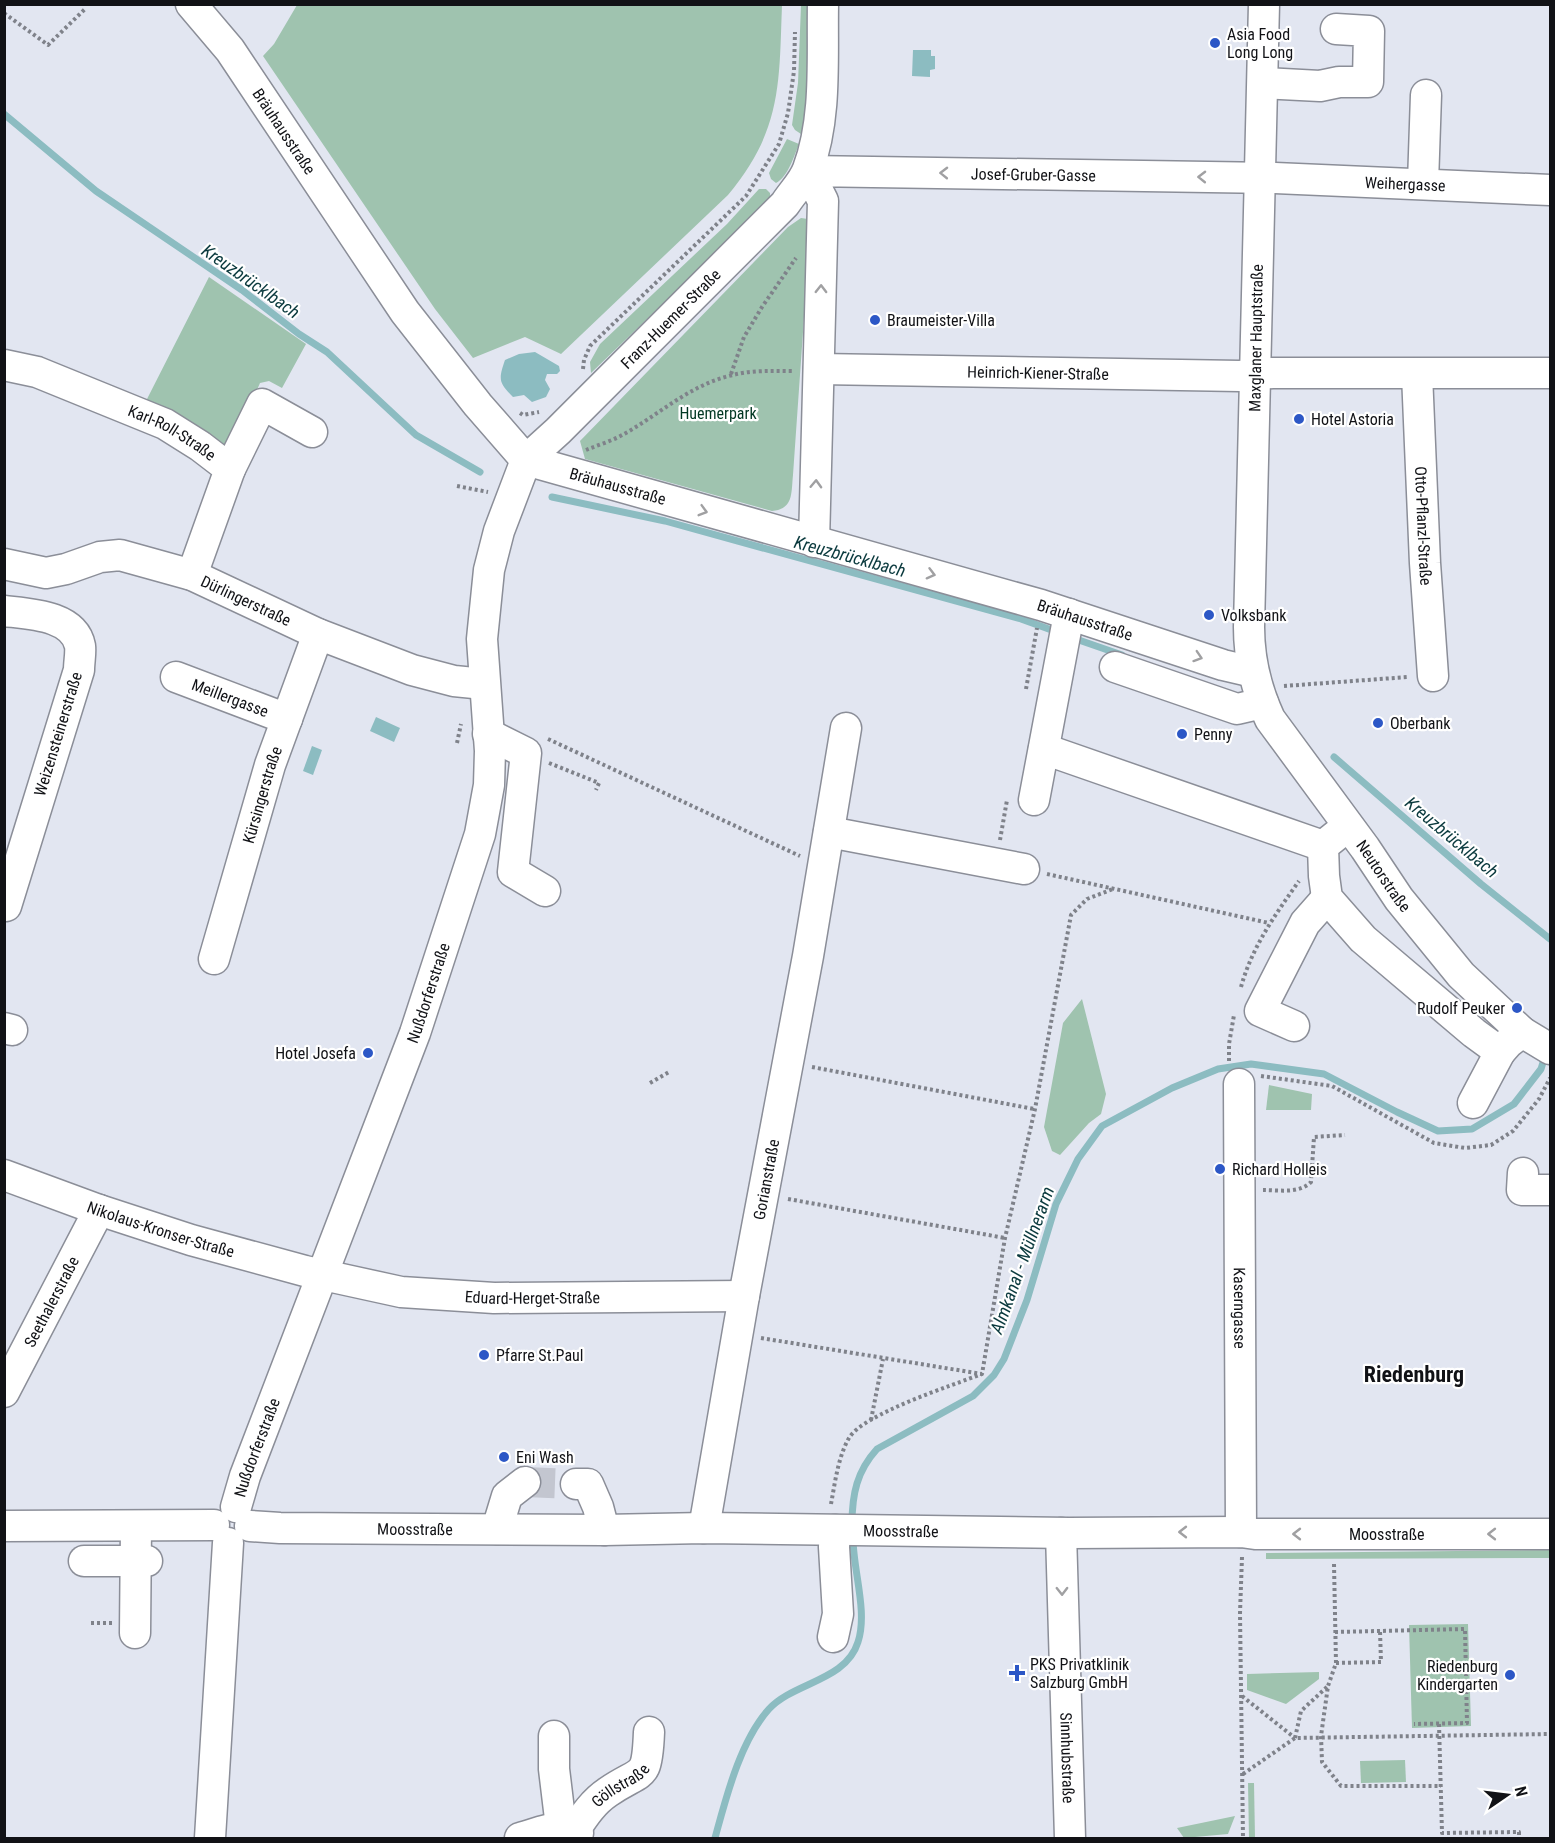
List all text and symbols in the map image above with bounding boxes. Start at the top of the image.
place label: Asia Food Long Long [1227,25,1293,62]
marker: Asia Food Long Long [1208,36,1222,50]
street label: Bräuhausstraße [249,85,320,178]
street label: Josef-Gruber-Gasse [971,164,1096,185]
one-way arrow [939,167,948,179]
one-way arrow [1197,171,1206,183]
street label: Weihergasse [1364,172,1446,195]
water label: Kreuzbrücklbach [198,239,304,323]
street label: Maxglaner Hauptstraße [1245,264,1267,412]
street label: Franz-Huemer-Straße [617,265,724,372]
one-way arrow [815,284,827,293]
place label: Braumeister-Villa [887,311,995,330]
marker: Braumeister-Villa [868,313,882,327]
street label: Heinrich-Kiener-Straße [967,362,1109,383]
street label: Karl-Roll-Straße [125,401,220,464]
park label: Huemerpark [679,404,757,423]
place label: Hotel Astoria [1311,410,1394,429]
marker: Hotel Astoria [1292,412,1306,426]
street label: Bräuhausstraße [567,463,668,508]
street label: Otto-Pflanzl-Straße [1411,466,1436,586]
one-way arrow [809,479,822,488]
one-way arrow [697,504,708,516]
water label: Kreuzbrücklbach [792,531,908,581]
one-way arrow [926,567,936,580]
street label: Dürlingerstraße [198,571,294,630]
street label: Bräuhausstraße [1035,595,1135,644]
place label: Volksbank [1221,606,1287,625]
marker: Volksbank [1202,608,1216,622]
one-way arrow [1192,649,1203,662]
street label: Weizensteinerstraße [30,670,86,798]
street label: Meillergasse [189,674,271,721]
place label: Oberbank [1390,714,1451,733]
marker: Oberbank [1371,716,1385,730]
place label: Penny [1194,725,1233,744]
marker: Penny [1175,727,1189,741]
street label: Kürsingerstraße [238,744,286,846]
water label: Kreuzbrücklbach [1401,792,1503,882]
street label: Neutorstraße [1353,836,1415,916]
street label: Nußdorferstraße [403,940,453,1046]
place label: Rudolf Peuker [1417,999,1505,1018]
marker: Rudolf Peuker [1510,1001,1524,1015]
place label: Hotel Josefa [275,1044,356,1063]
marker: Hotel Josefa [361,1046,375,1060]
street label: Gorianstraße [749,1138,783,1221]
place label: Richard Holleis [1232,1160,1327,1179]
marker: Richard Holleis [1213,1162,1227,1176]
water label: Almkanal - Müllnerarm [985,1184,1058,1337]
street label: Nikolaus-Kronser-Straße [85,1197,237,1261]
street label: Seethalerstraße [20,1253,83,1350]
street label: Kaserngasse [1230,1267,1250,1349]
street label: Eduard-Herget-Straße [464,1287,600,1308]
place label: Pfarre St.Paul [496,1346,583,1365]
marker: Pfarre St.Paul [477,1348,491,1362]
district label: Riedenburg [1364,1362,1464,1387]
street label: Nußdorferstraße [230,1395,284,1499]
place label: Eni Wash [516,1448,574,1467]
marker: Eni Wash [497,1450,511,1464]
street label: Moosstraße [377,1519,453,1539]
street label: Moosstraße [863,1521,939,1541]
street label: Moosstraße [1349,1525,1425,1544]
one-way arrow [1178,1526,1187,1538]
one-way arrow [1293,1528,1302,1540]
one-way arrow [1488,1528,1497,1540]
one-way arrow [1056,1587,1069,1596]
place label: PKS Privatklinik Salzburg GmbH [1030,1655,1130,1692]
place label: Riedenburg Kindergarten [1417,1657,1498,1694]
marker: PKS Privatklinik Salzburg GmbH [1008,1664,1026,1682]
marker: Riedenburg Kindergarten [1503,1668,1517,1682]
street label: Sinnhubstraße [1057,1712,1078,1804]
street label: Göllstraße [587,1761,653,1811]
north arrow [1477,1765,1537,1825]
text: N [1511,1784,1531,1799]

